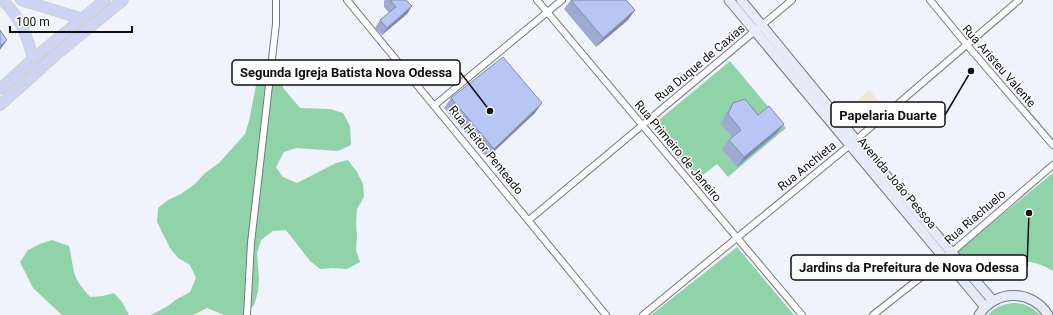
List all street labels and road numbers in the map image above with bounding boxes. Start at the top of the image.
street label: Rua Duque de Caxias [652,21,748,105]
street label: Rua Aristeu Valente [959,22,1039,110]
street label: Rua Primeiro de Janeiro [632,98,724,204]
street label: Rua Heitor Penteado [446,103,526,197]
street label: Avenida João Pessoa [855,134,939,232]
street label: Rua Anchieta [775,138,839,194]
street label: Rua Riachuelo [942,187,1008,247]

